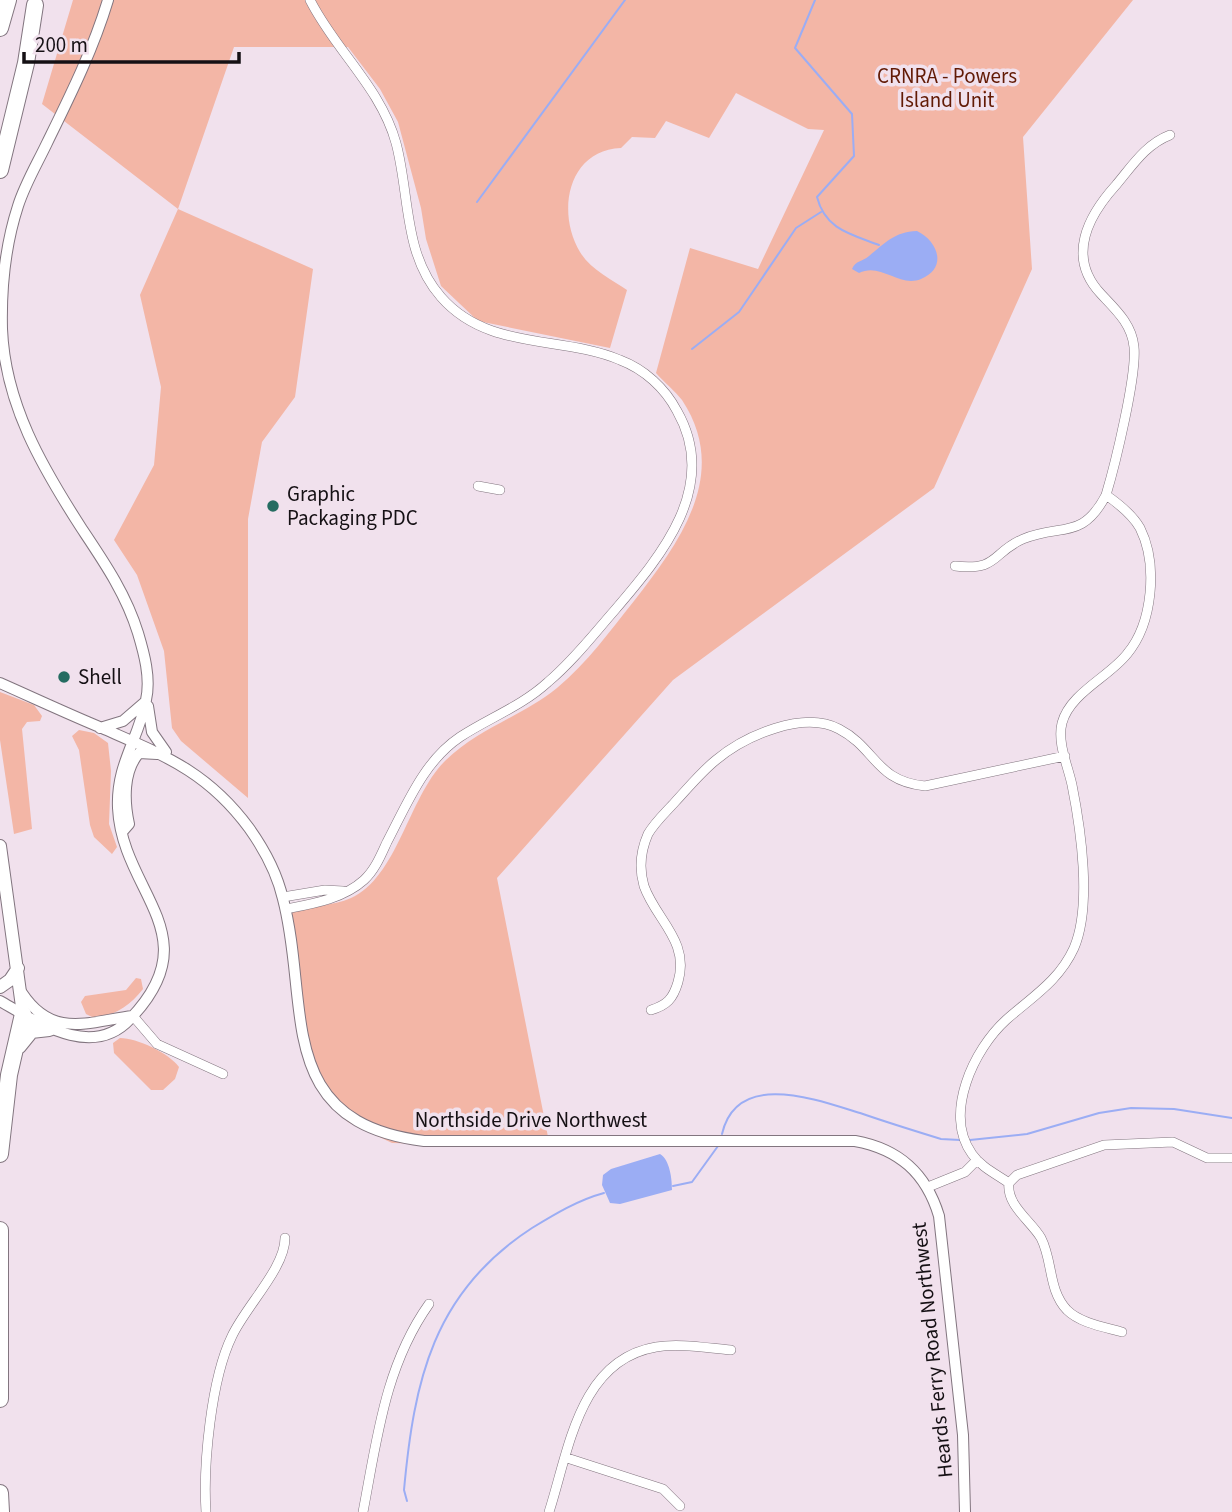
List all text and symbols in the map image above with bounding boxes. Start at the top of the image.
scale bar [24,21,240,65]
text: 200 m [35,30,88,60]
park label: CRNRA - Powers Island Unit [877,61,1017,115]
place label: Graphic Packaging PDC [287,479,418,533]
marker: Graphic Packaging PDC [265,498,281,514]
place label: Shell [78,662,122,692]
marker: Shell [56,669,72,685]
street label: Northside Drive Northwest [415,1105,647,1135]
street label: Heards Ferry Road Northwest [904,1221,960,1479]

